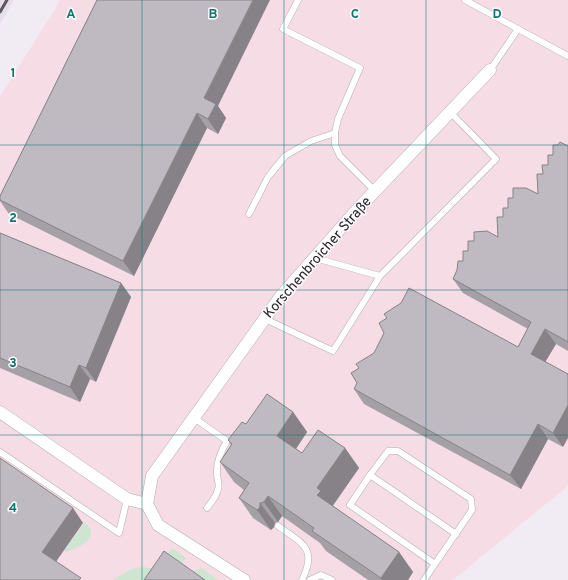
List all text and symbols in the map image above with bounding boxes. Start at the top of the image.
text: A [66,7,76,23]
text: B [209,7,218,23]
text: C [351,7,359,23]
text: D [492,7,502,23]
text: 1 [10,66,16,82]
street label: Korschenbroicher Straße [261,194,375,322]
text: 2 [9,211,17,227]
text: 3 [9,356,17,372]
text: 4 [9,501,17,517]

